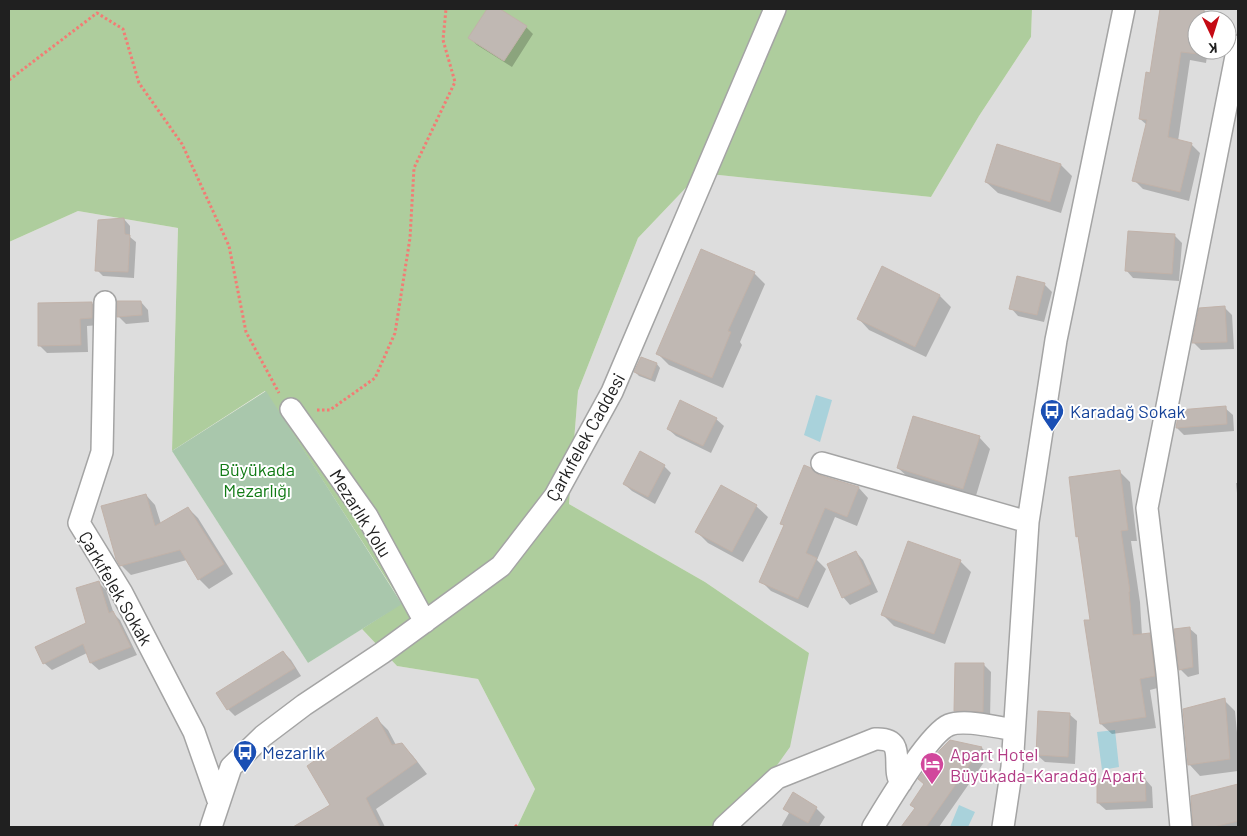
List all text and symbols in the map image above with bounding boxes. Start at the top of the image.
north arrow [1187,10,1237,60]
text: K [1208,40,1218,57]
street label: Çarkıfelek Caddesi [541,369,629,505]
bus stop icon: Karadağ Sokak [1039,398,1065,432]
place label: Karadağ Sokak [1070,400,1186,422]
park label: Büyükada Mezarlığı [219,458,295,501]
street label: Mezarlık Yolu [325,465,397,561]
street label: Çarkıfelek Sokak [74,527,158,649]
bus stop icon: Mezarlık [232,739,258,773]
place label: Mezarlık [262,741,325,763]
place label: Apart Hotel Büyükada-Karadağ Apart [950,743,1145,786]
hotel icon: Apart Hotel Büyükada-Karadağ Apart [919,751,945,785]

